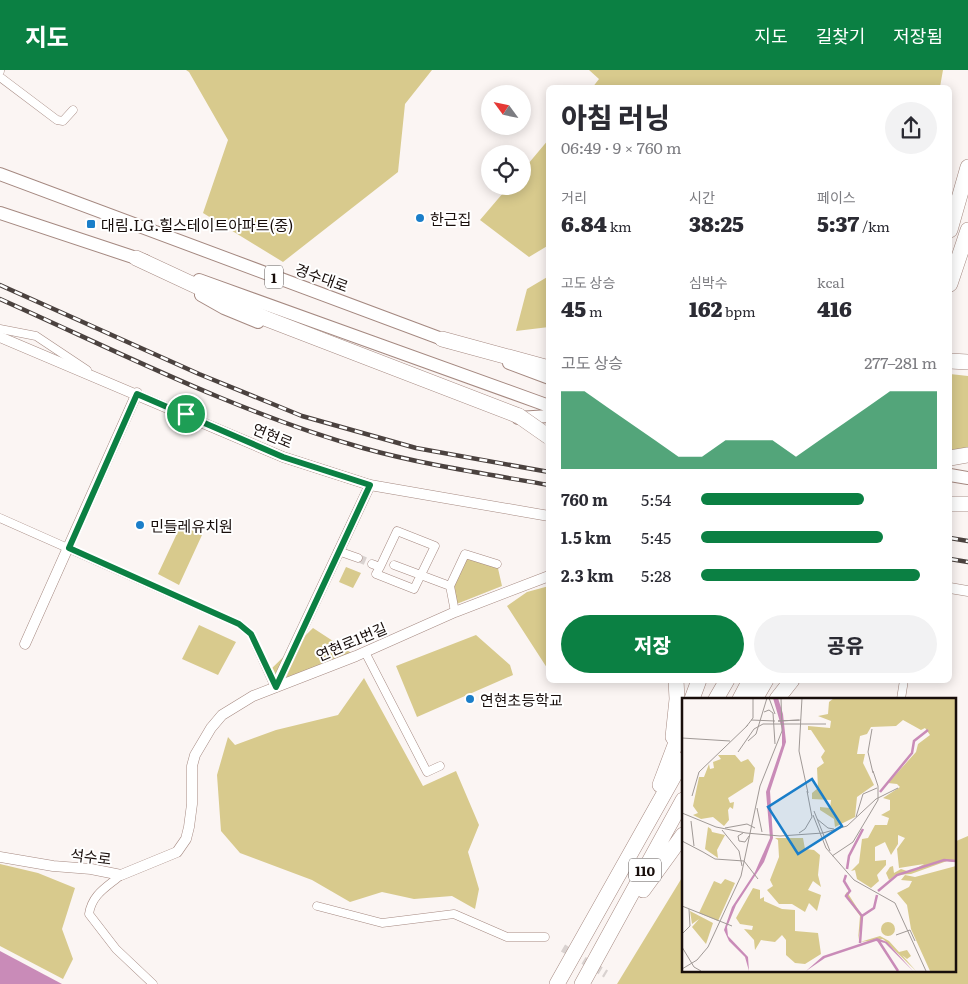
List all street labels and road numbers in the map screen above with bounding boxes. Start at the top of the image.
street label: 경수대로 [292,257,352,297]
road number: 1 [265,266,283,288]
street label: 연현로 [249,417,297,453]
street label: 연현로1번길 [312,616,390,666]
street label: 석수로 [69,842,113,870]
road number: 110 [629,858,661,882]

